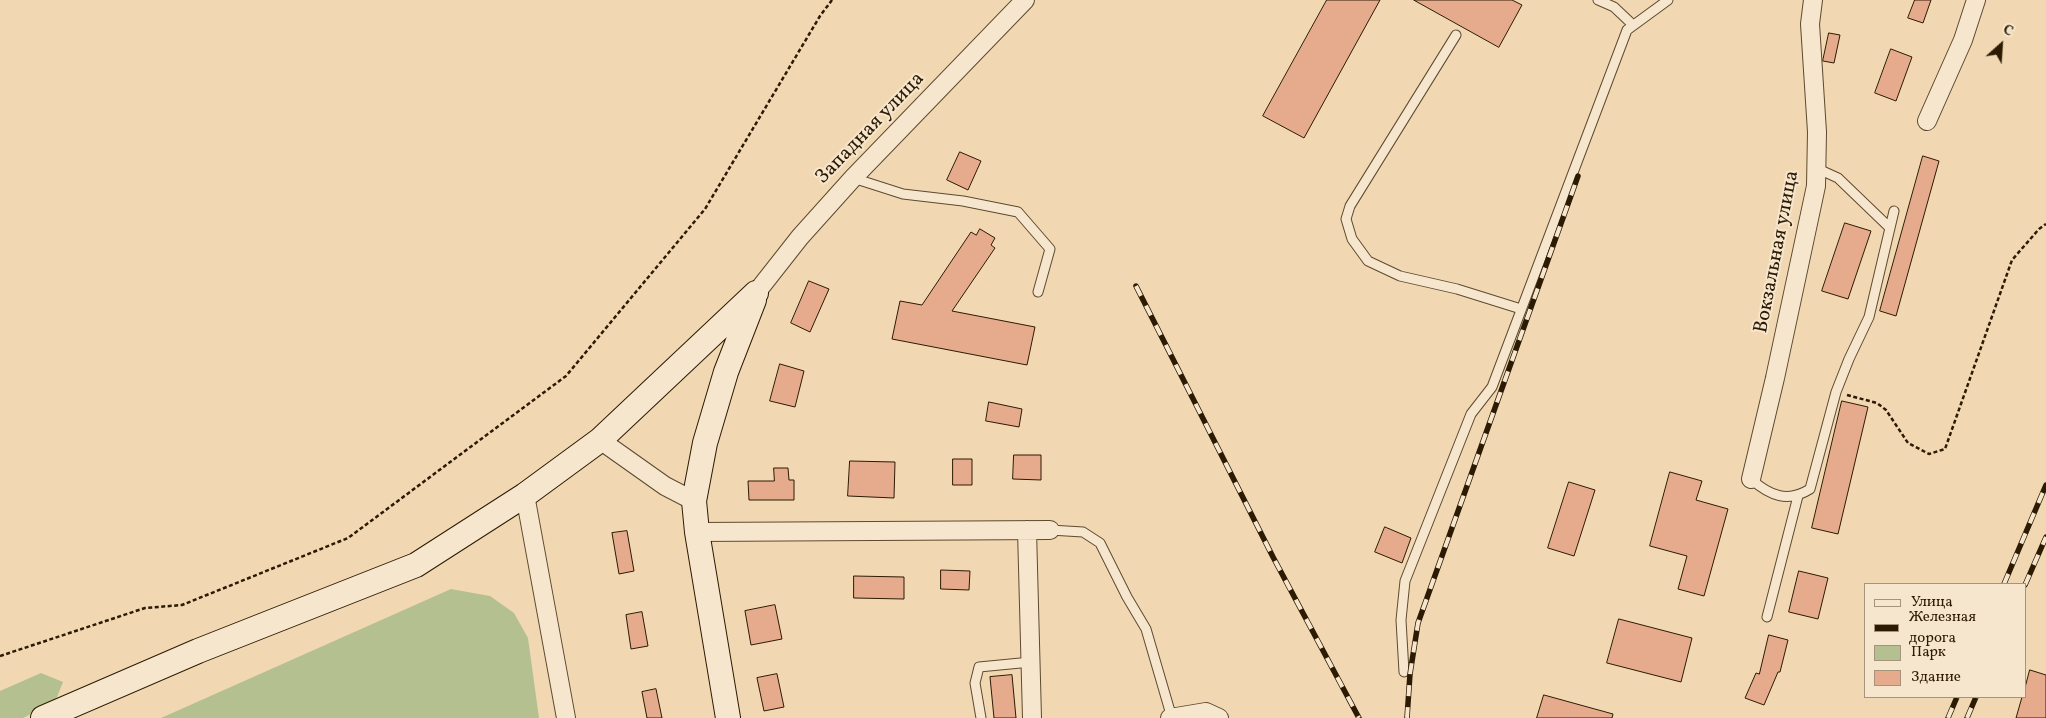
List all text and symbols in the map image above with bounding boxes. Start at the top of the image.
north arrow [1976,20,2026,70]
text: С [2000,21,2016,42]
street label: Западная улица [811,68,931,190]
street label: Вокзальная улица [1750,169,1806,335]
legend [1864,583,2026,698]
text: Улица [1911,592,1953,613]
text: Железная дорога [1909,607,1976,649]
text: Парк [1911,642,1946,663]
text: Здание [1911,667,1961,688]

